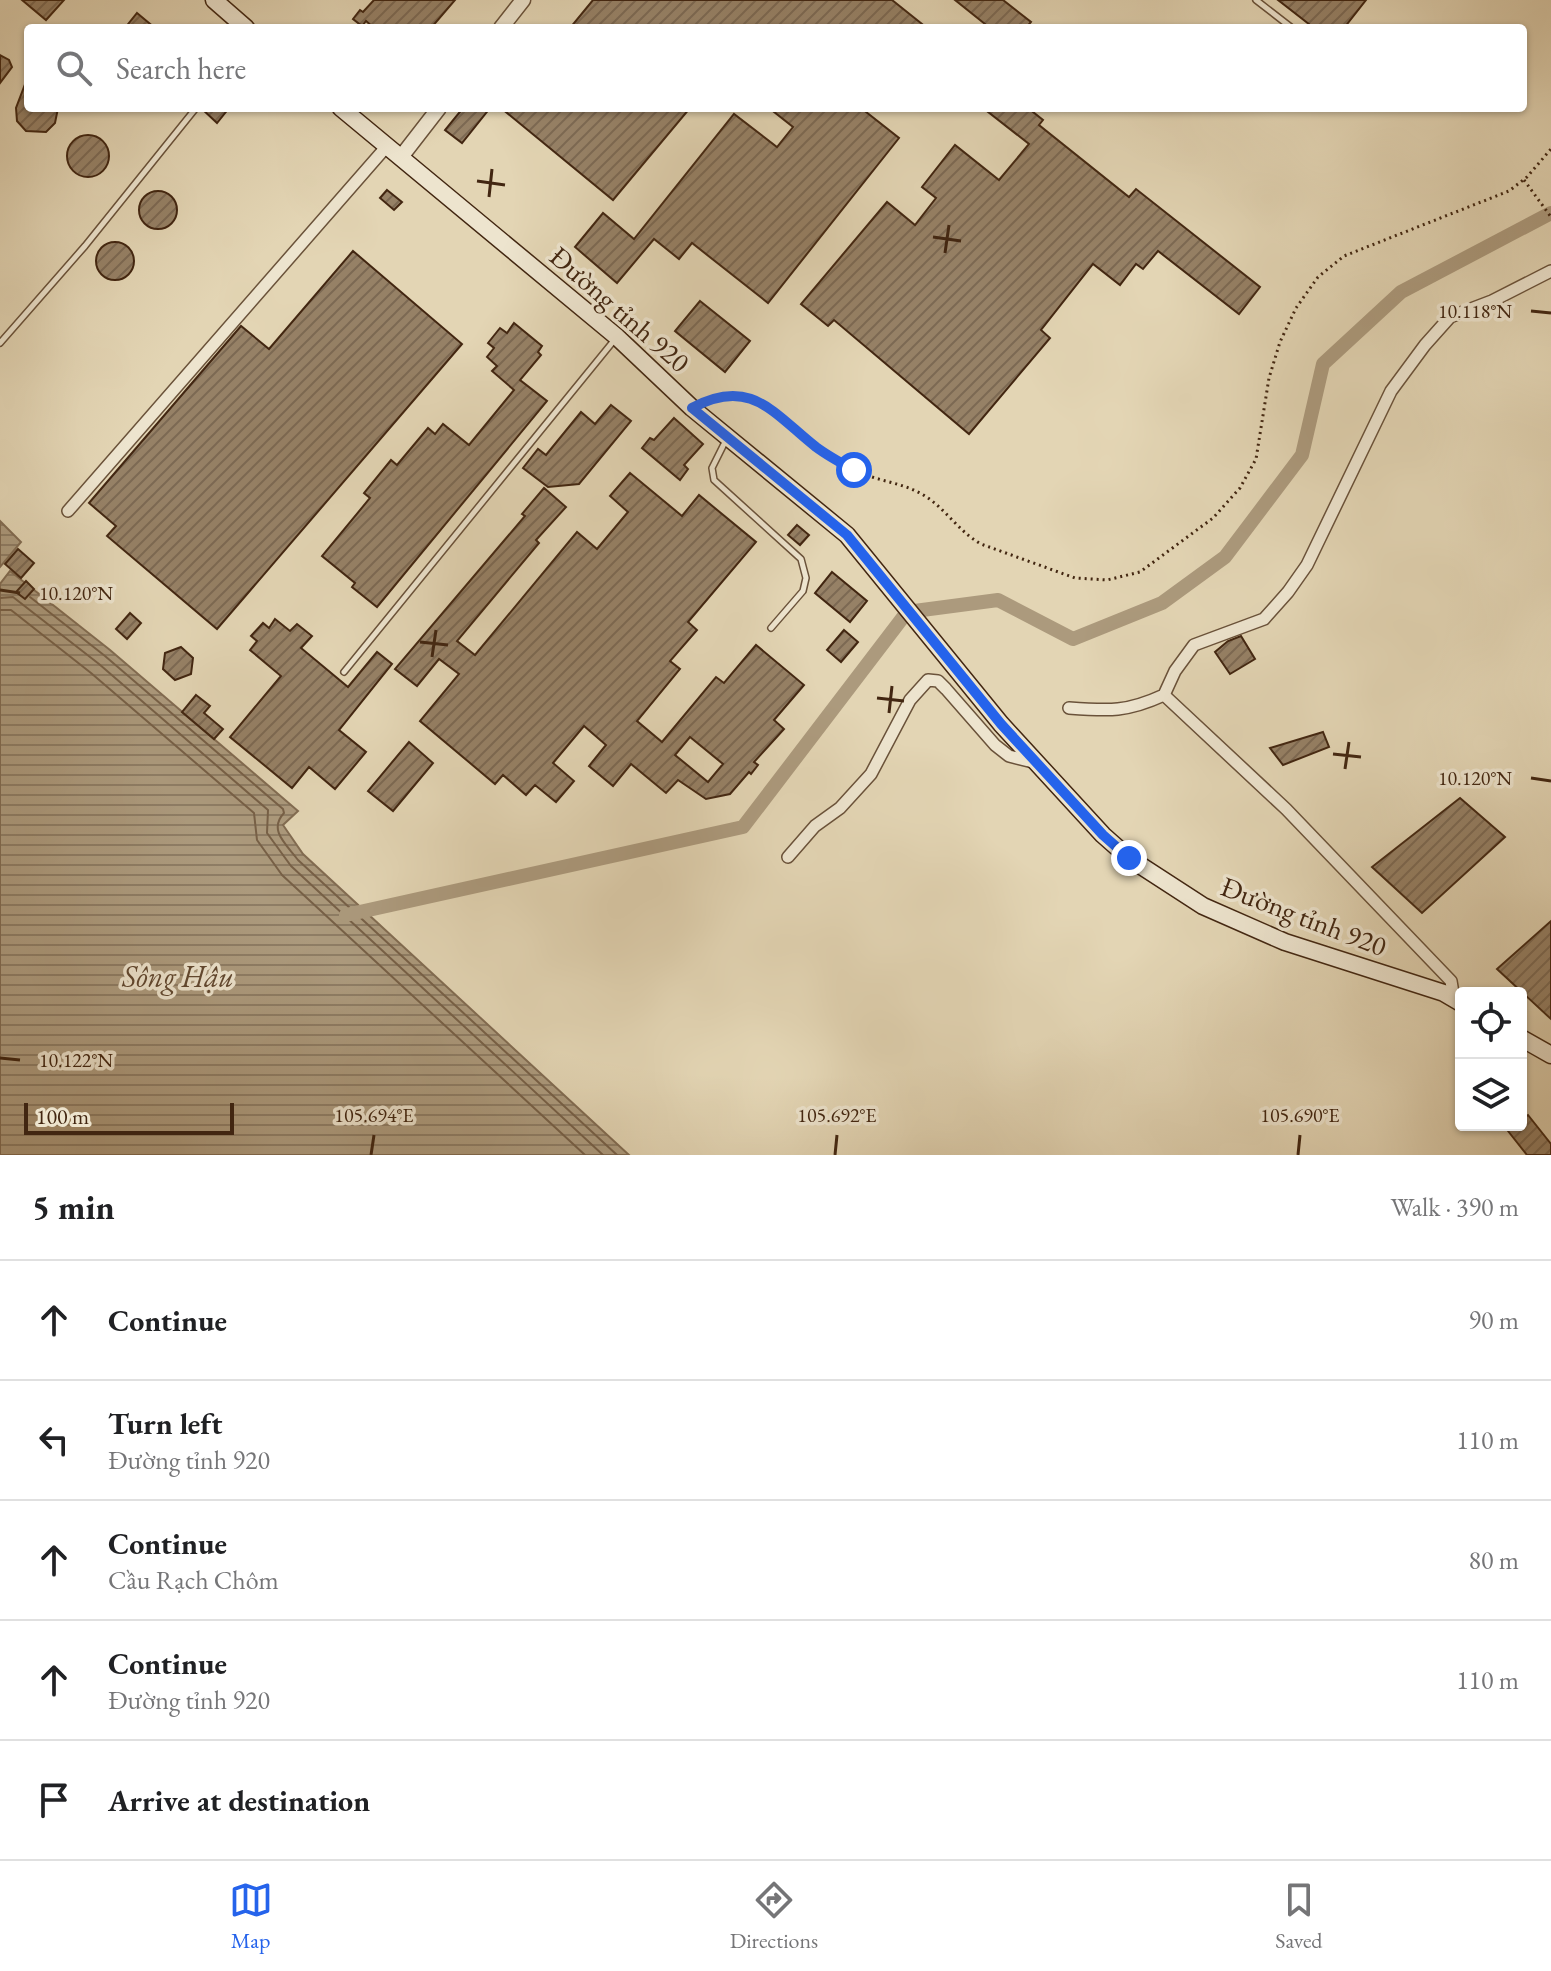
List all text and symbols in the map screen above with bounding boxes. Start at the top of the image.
search box [24,24,1527,112]
icon: search [52,46,96,90]
text: Search here [116,49,246,88]
street label: Đường tỉnh 920 [542,238,698,380]
text: 10.118°N [1438,298,1512,324]
route start [836,452,872,488]
text: 10.120°N [39,580,113,606]
text: 10.120°N [1438,765,1512,791]
route end [1111,840,1147,876]
street label: Đường tỉnh 920 [1216,868,1392,964]
water label: Sông Hậu [121,957,234,996]
map controls [1455,987,1527,1131]
button: locate [1455,987,1527,1059]
text: 10.122°N [39,1047,113,1073]
button: layers [1455,1059,1527,1131]
scale bar [24,1099,234,1135]
text: 100 m [36,1102,89,1131]
text: 105.694°E [334,1102,414,1128]
text: 105.692°E [797,1102,877,1128]
text: 105.690°E [1260,1102,1340,1128]
text: 5 min [32,1185,115,1229]
text: Walk · 390 m [1391,1190,1519,1224]
icon: ahead [32,1298,76,1342]
text: Continue [108,1301,227,1340]
text: 90 m [1469,1303,1519,1337]
text: Turn left [108,1404,222,1443]
icon: left [32,1418,76,1462]
text: 110 m [1456,1423,1519,1457]
text: Đường tỉnh 920 [108,1443,270,1477]
text: Continue [108,1524,227,1563]
icon: ahead [32,1538,76,1582]
text: 80 m [1469,1543,1519,1577]
text: Cầu Rạch Chôm [108,1563,279,1597]
text: Continue [108,1644,227,1683]
icon: ahead [32,1658,76,1702]
text: 110 m [1456,1663,1519,1697]
text: Đường tỉnh 920 [108,1683,270,1717]
icon: arrive [32,1778,76,1822]
text: Arrive at destination [108,1781,370,1820]
tab: Map [229,1878,273,1955]
tab: Directions [730,1878,818,1955]
tab: Saved [1275,1878,1322,1955]

